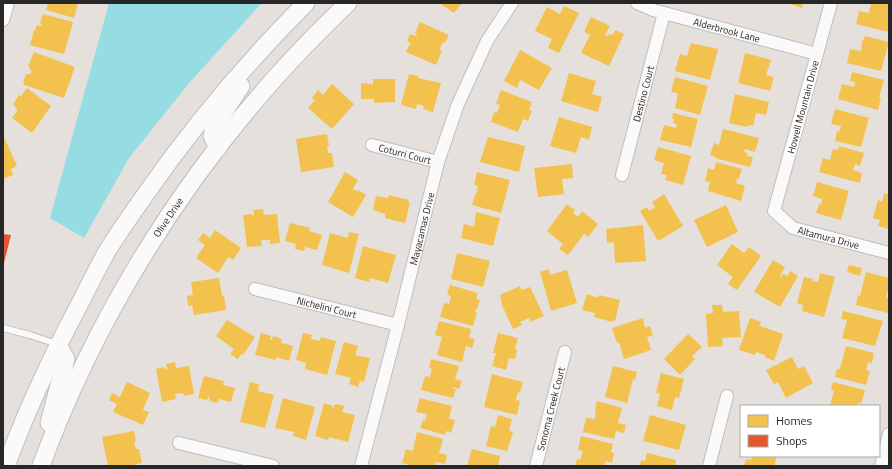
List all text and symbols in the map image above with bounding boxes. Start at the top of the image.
street label: Alderbrook Lane [692,14,762,46]
street label: Howell Mountain Drive [783,59,823,155]
street label: Destino Court [629,63,658,123]
street label: Coturri Court [377,140,433,168]
street label: Mayacamas Drive [405,191,438,267]
street label: Olive Drive [149,194,187,240]
street label: Altamura Drive [796,222,861,252]
street label: Nichelini Court [295,292,359,322]
street label: Sonoma Creek Court [533,365,569,452]
legend [740,405,880,457]
text: Homes [776,411,812,430]
text: Shops [776,431,808,450]

